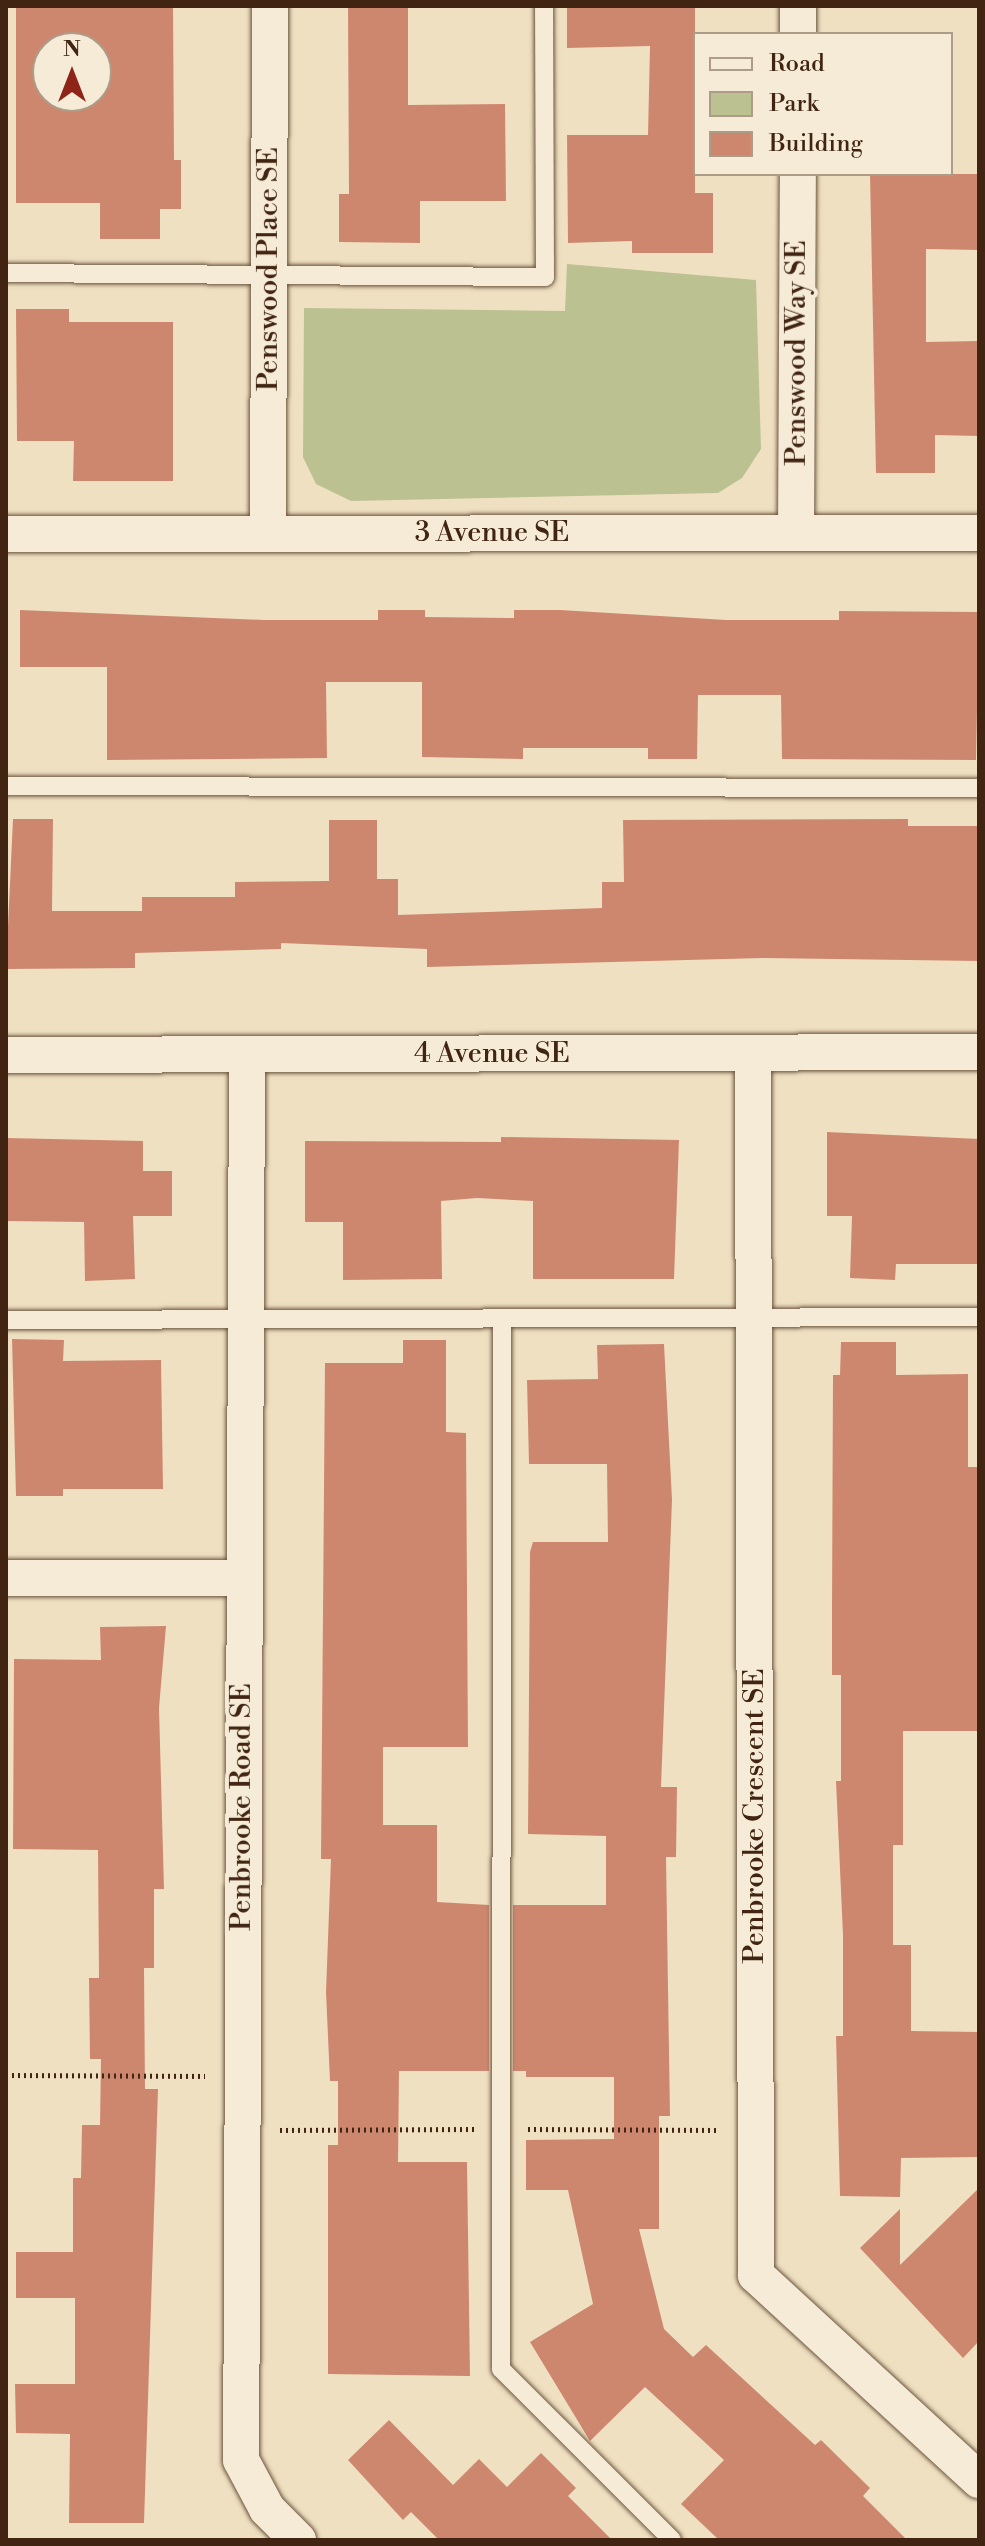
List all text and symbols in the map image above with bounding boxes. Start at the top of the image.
north arrow [32,32,112,112]
legend [693,32,953,176]
text: N [63,36,81,63]
text: Road [769,49,825,79]
text: Park [769,89,819,119]
text: Building [769,129,863,159]
street label: Penswood Place SE [252,147,286,391]
street label: Penswood Way SE [780,240,814,466]
street label: 3 Avenue SE [415,516,569,550]
street label: 4 Avenue SE [414,1037,570,1071]
street label: Penbrooke Crescent SE [738,1668,772,1964]
street label: Penbrooke Road SE [225,1683,259,1931]

